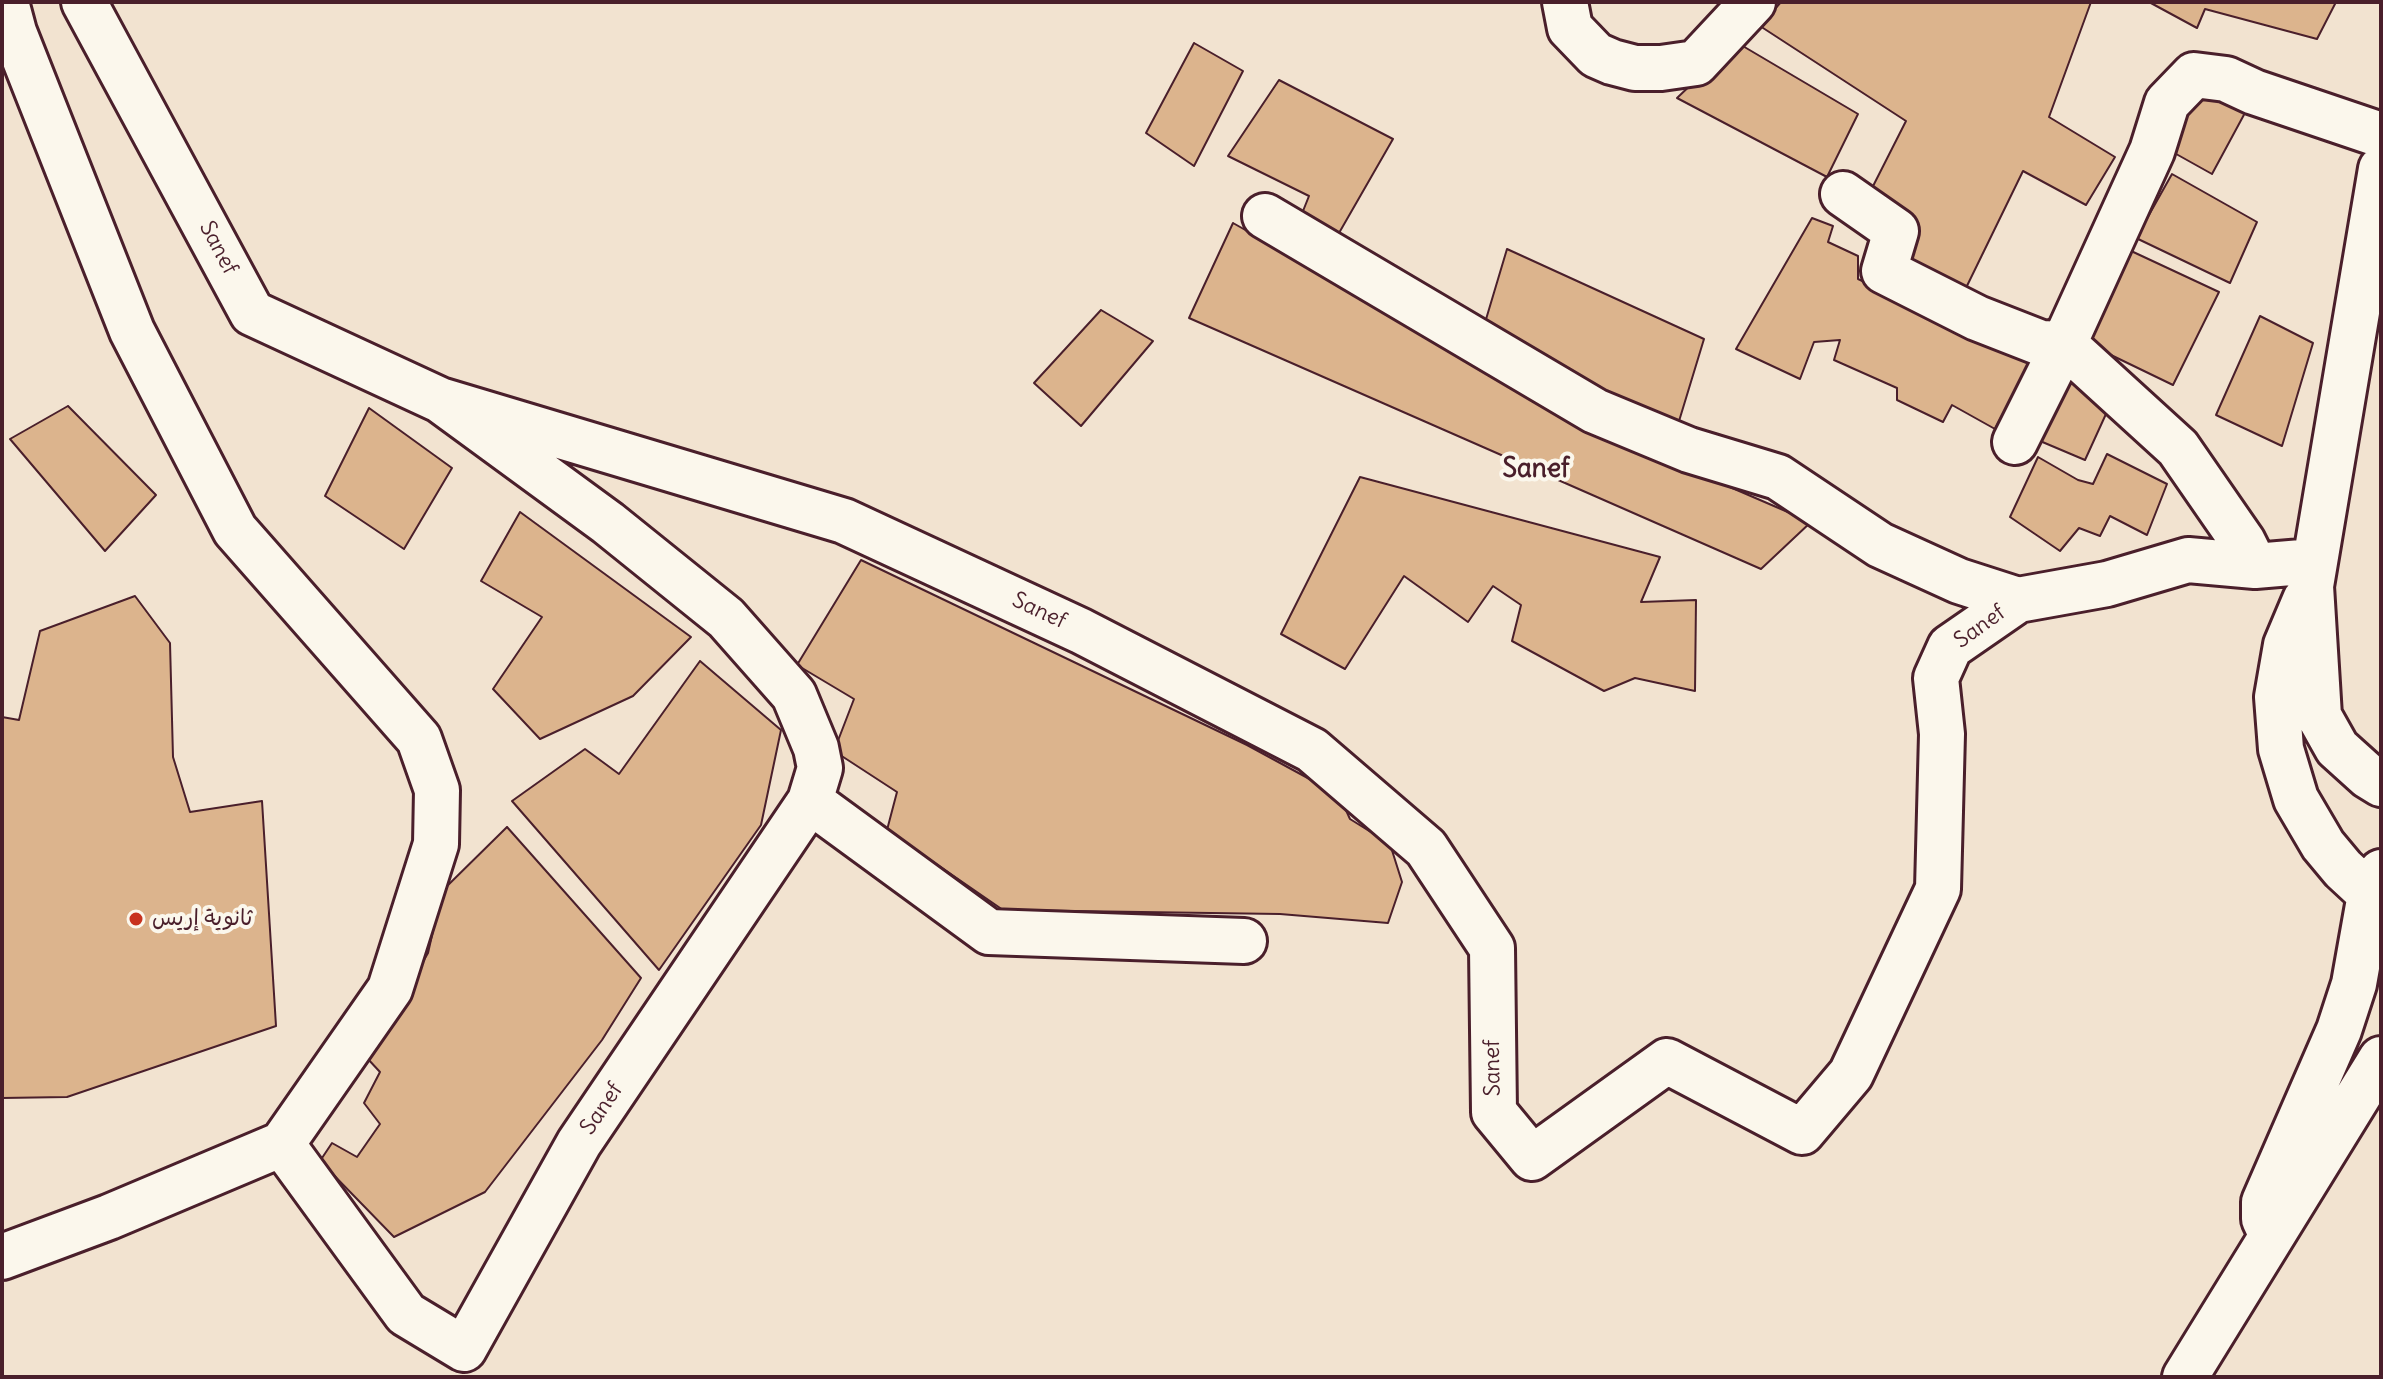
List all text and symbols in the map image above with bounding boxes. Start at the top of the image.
street label: Sanef [193,217,243,279]
district label: Sanef [1503,454,1569,486]
street label: Sanef [1008,587,1070,635]
street label: Sanef [1949,600,2011,654]
place label: ثانوية إريس [152,906,252,932]
marker: ثانوية إريس [127,910,145,928]
street label: Sanef [1479,1039,1507,1097]
street label: Sanef [575,1078,629,1140]

